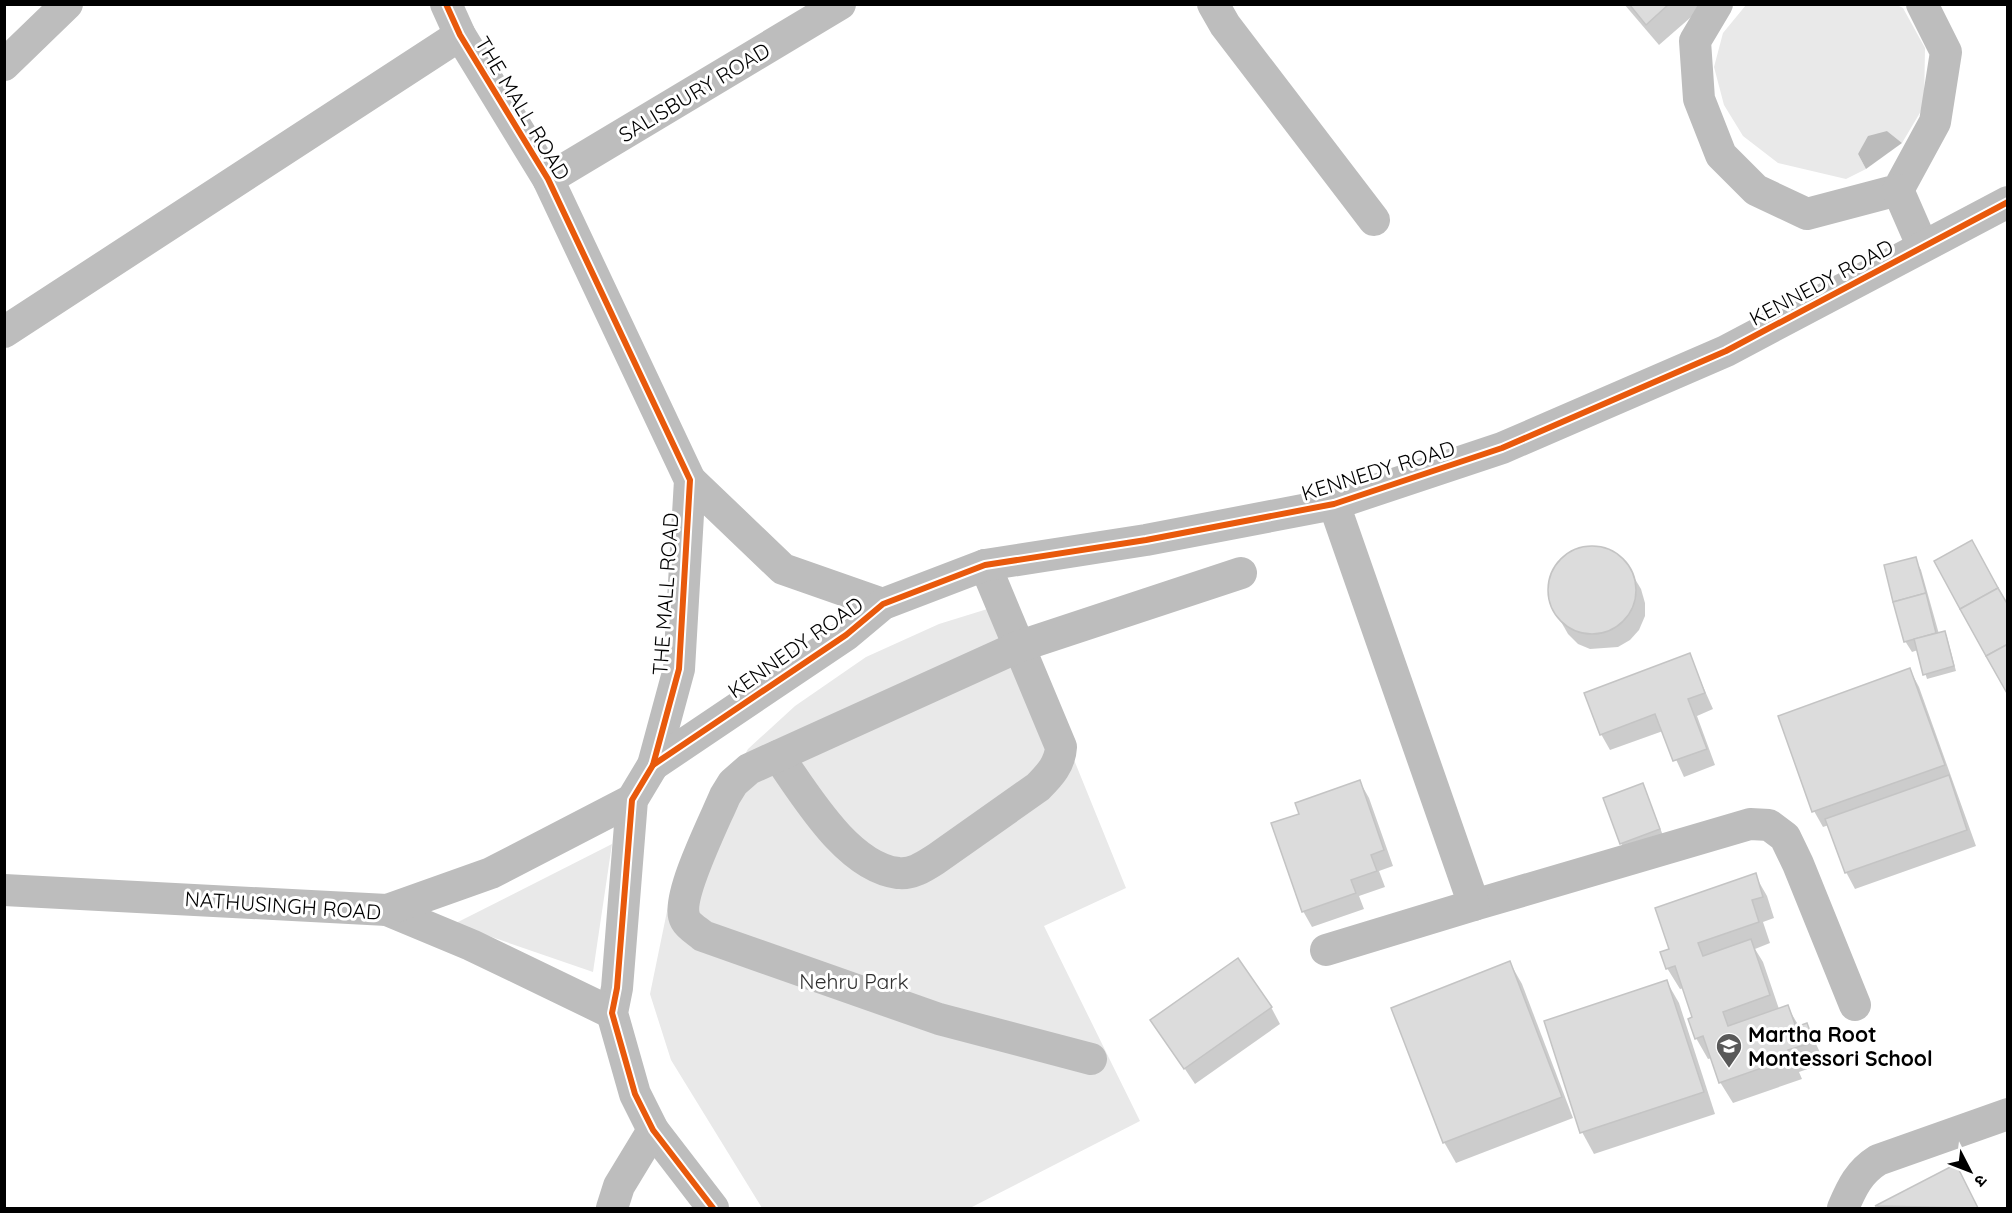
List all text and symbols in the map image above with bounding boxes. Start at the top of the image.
street label: THE MALL ROAD [470,31,576,185]
street label: SALISBURY ROAD [614,37,774,147]
street label: KENNEDY ROAD [1745,233,1897,331]
street label: KENNEDY ROAD [1298,434,1458,506]
street label: THE MALL ROAD [646,512,684,676]
street label: KENNEDY ROAD [722,591,868,703]
street label: NATHUSINGH ROAD [184,885,382,925]
park label: Nehru Park [799,968,909,994]
place label: Martha Root Montessori School [1748,1021,1933,1071]
school or university icon: Martha Root Montessori School [1714,1031,1744,1069]
north arrow [1940,1141,2000,1201]
text: उ [1970,1171,1992,1192]

